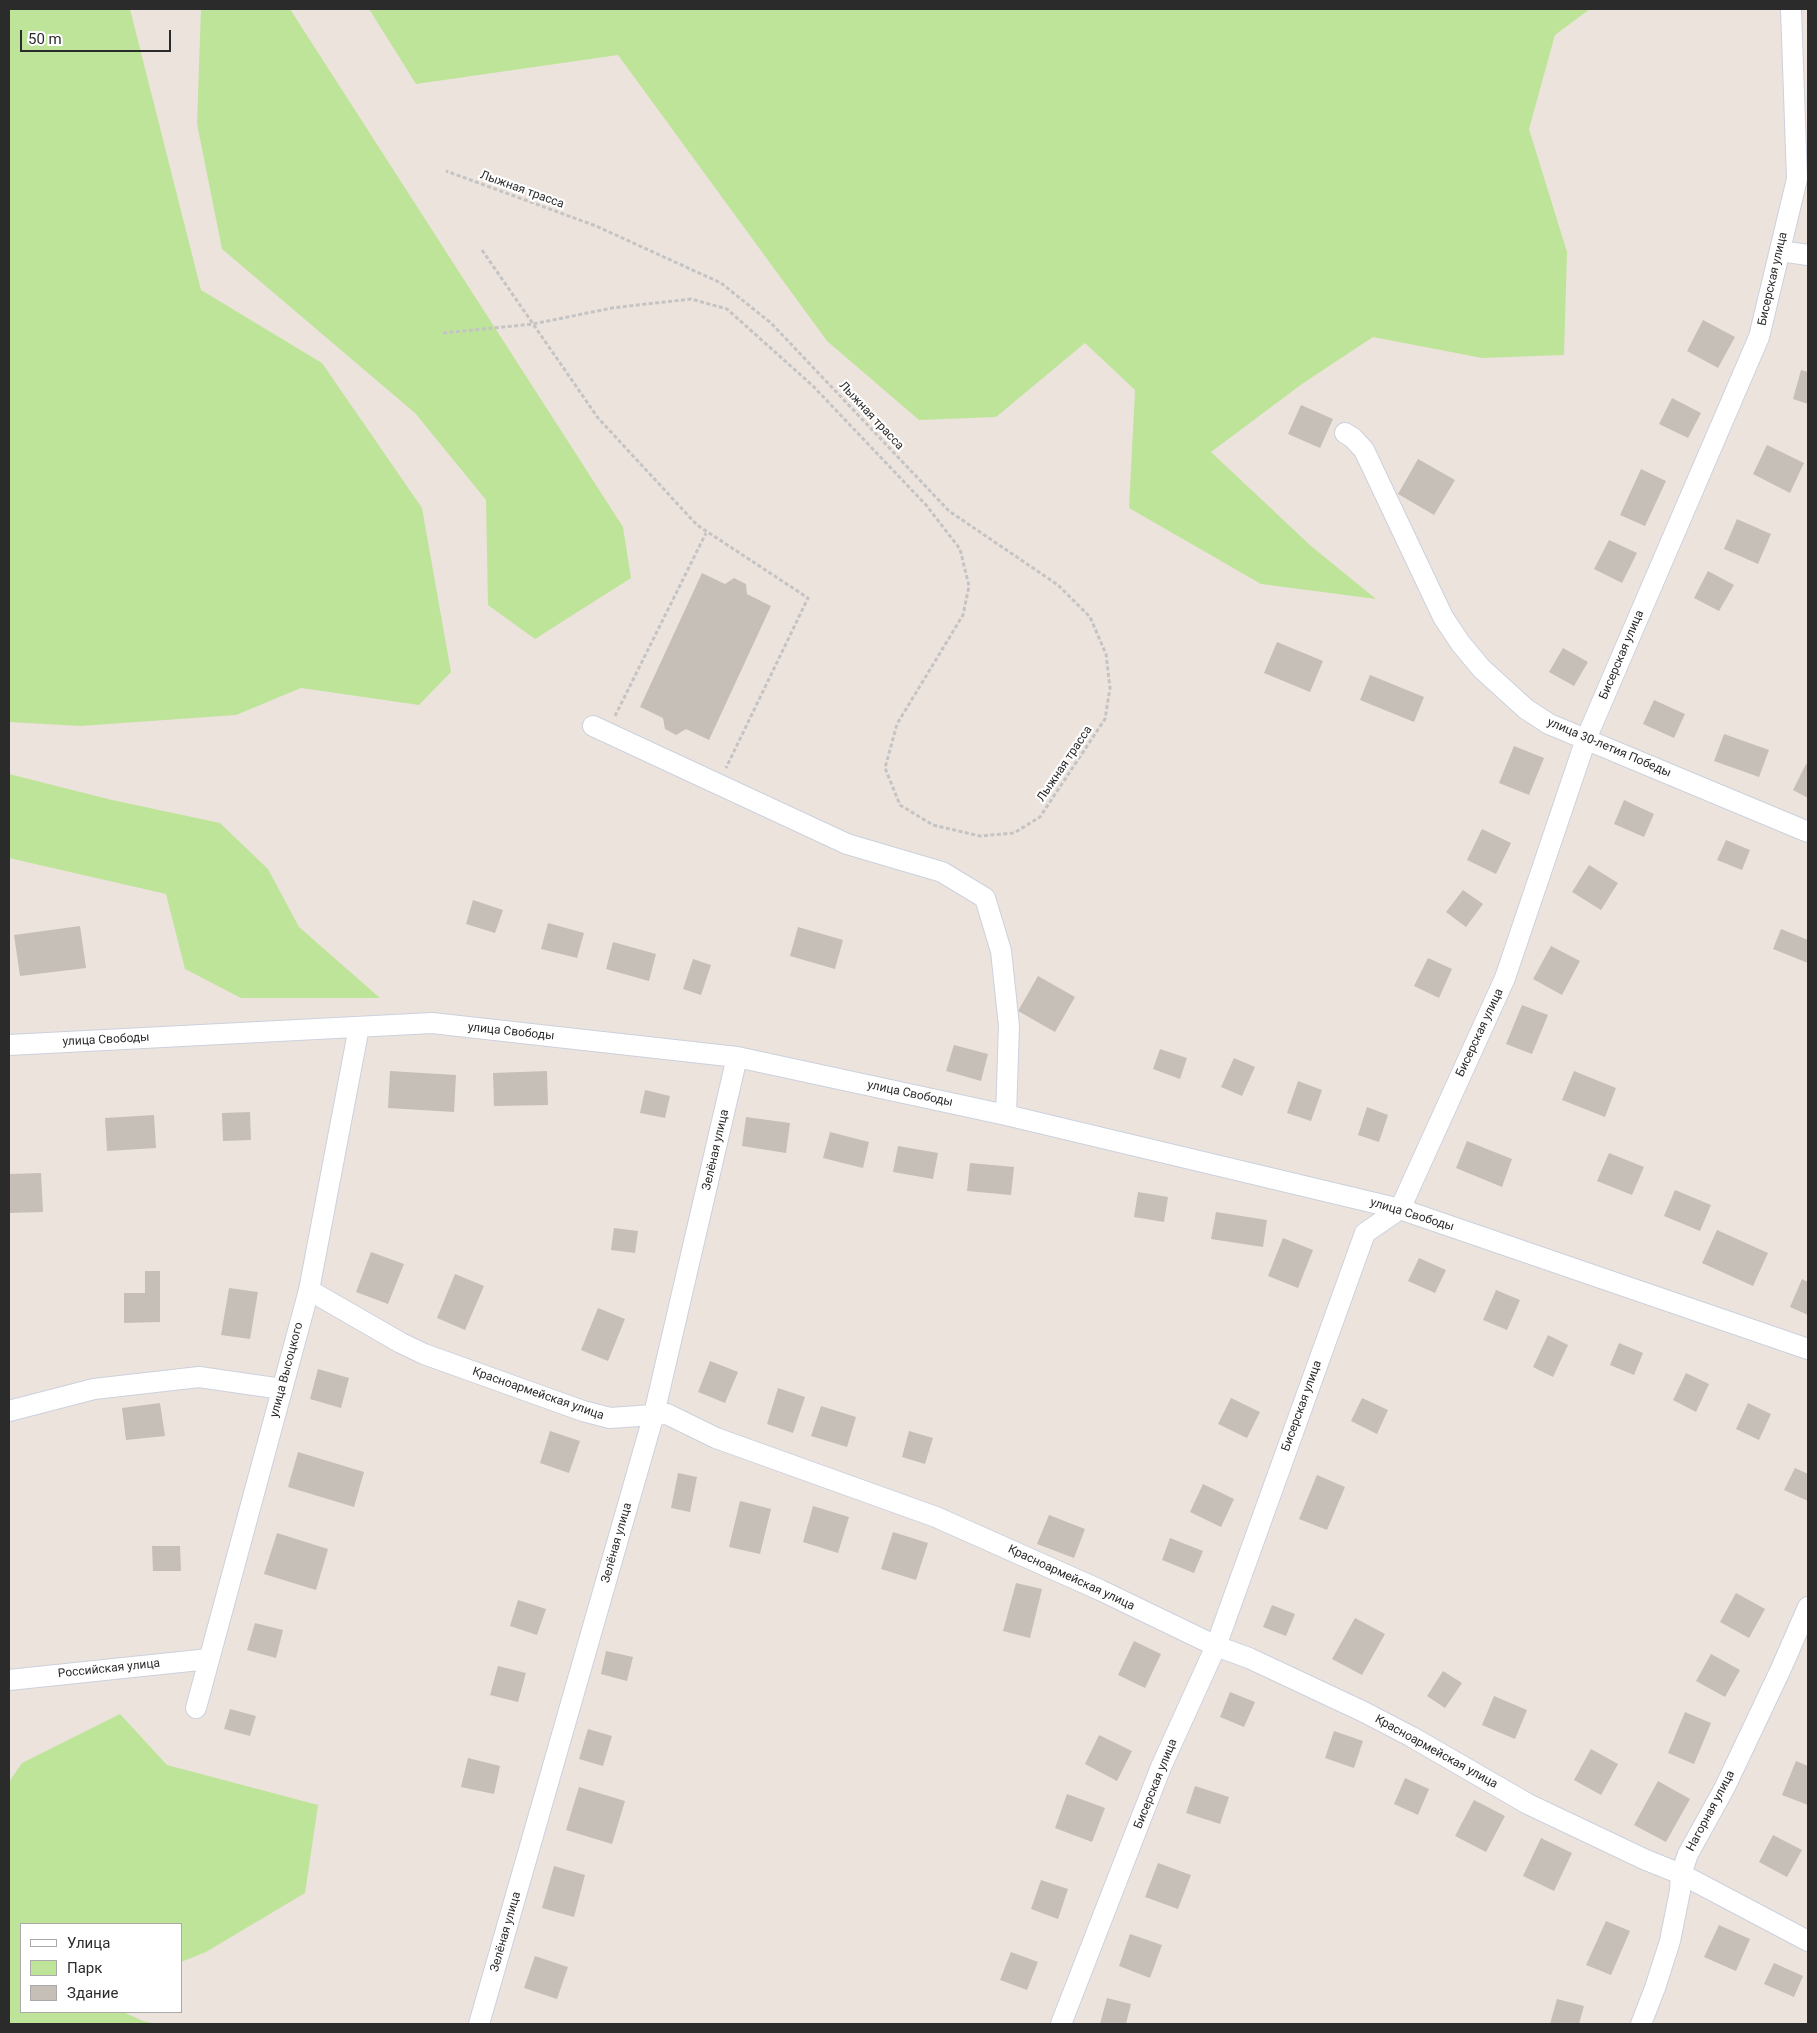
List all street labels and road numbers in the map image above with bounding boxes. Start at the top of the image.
street label: Лыжная трасса [478,168,566,212]
street label: Бисерская улица [1755,231,1791,327]
street label: Лыжная трасса [836,379,906,453]
street label: Бисерская улица [1597,608,1647,702]
street label: улица 30-летия Победы [1545,715,1673,781]
street label: Лыжная трасса [1034,723,1096,805]
street label: Бисерская улица [1453,987,1507,1079]
street label: улица Свободы [467,1020,555,1044]
street label: улица Свободы [62,1031,150,1049]
street label: улица Свободы [866,1078,954,1110]
street label: Зелёная улица [700,1108,732,1192]
street label: улица Свободы [1368,1195,1456,1235]
street label: улица Высоцкого [267,1321,307,1419]
street label: Бисерская улица [1279,1359,1325,1453]
street label: Красноармейская улица [470,1365,606,1423]
street label: Зелёная улица [599,1501,635,1585]
street label: Красноармейская улица [1005,1542,1137,1614]
street label: Российская улица [57,1656,161,1682]
street label: Красноармейская улица [1372,1712,1500,1792]
street label: Бисерская улица [1131,1737,1181,1831]
street label: Нагорная улица [1684,1768,1738,1854]
street label: Зелёная улица [488,1890,524,1974]

